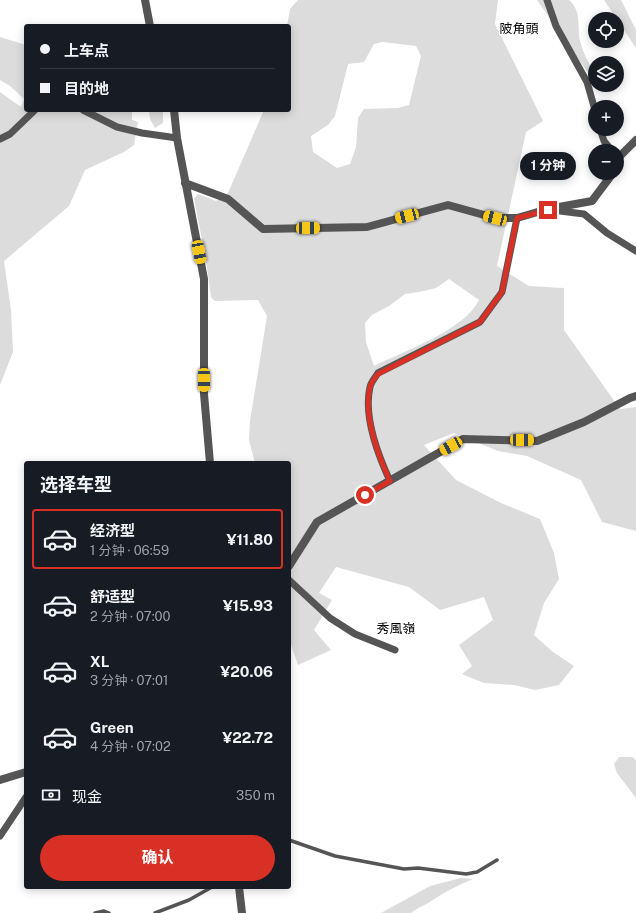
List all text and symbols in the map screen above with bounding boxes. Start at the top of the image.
map controls [588,12,624,180]
button: locate [588,12,624,48]
district label: 陂角頭 [499,21,539,36]
text: 上车点 [64,42,109,59]
button: layers [588,56,624,92]
text: 目的地 [64,80,109,97]
button: + [588,100,624,136]
button: − [588,144,624,180]
callout: 1 分钟 [520,152,576,180]
text: 1 分钟 [531,158,565,173]
route end [539,201,557,219]
car [394,207,420,225]
car [482,209,508,227]
car [296,222,320,234]
car [191,239,207,265]
car [198,368,210,392]
car [510,434,534,446]
car [438,435,464,457]
text: 选择车型 [40,474,112,495]
route start [356,486,374,504]
icon: car [42,521,78,557]
text: 经济型 [90,522,135,539]
text: ¥11.80 [227,531,273,548]
text: 1 分钟 · 06:59 [90,543,169,558]
icon: car [42,587,78,623]
text: 舒适型 [90,588,135,605]
text: ¥15.93 [223,597,273,614]
text: 2 分钟 · 07:00 [90,609,170,624]
district label: 秀風嶺 [376,621,416,636]
icon: car [42,653,78,689]
text: XL [90,653,109,670]
text: ¥20.06 [220,663,273,680]
text: 3 分钟 · 07:01 [90,673,168,688]
icon: car [42,719,78,755]
text: Green [90,719,134,736]
text: ¥22.72 [222,729,273,746]
text: 4 分钟 · 07:02 [90,739,171,754]
icon: cash [40,784,62,806]
text: 现金 [72,788,102,805]
text: 350 m [236,788,275,803]
button: 确认 [40,835,275,881]

